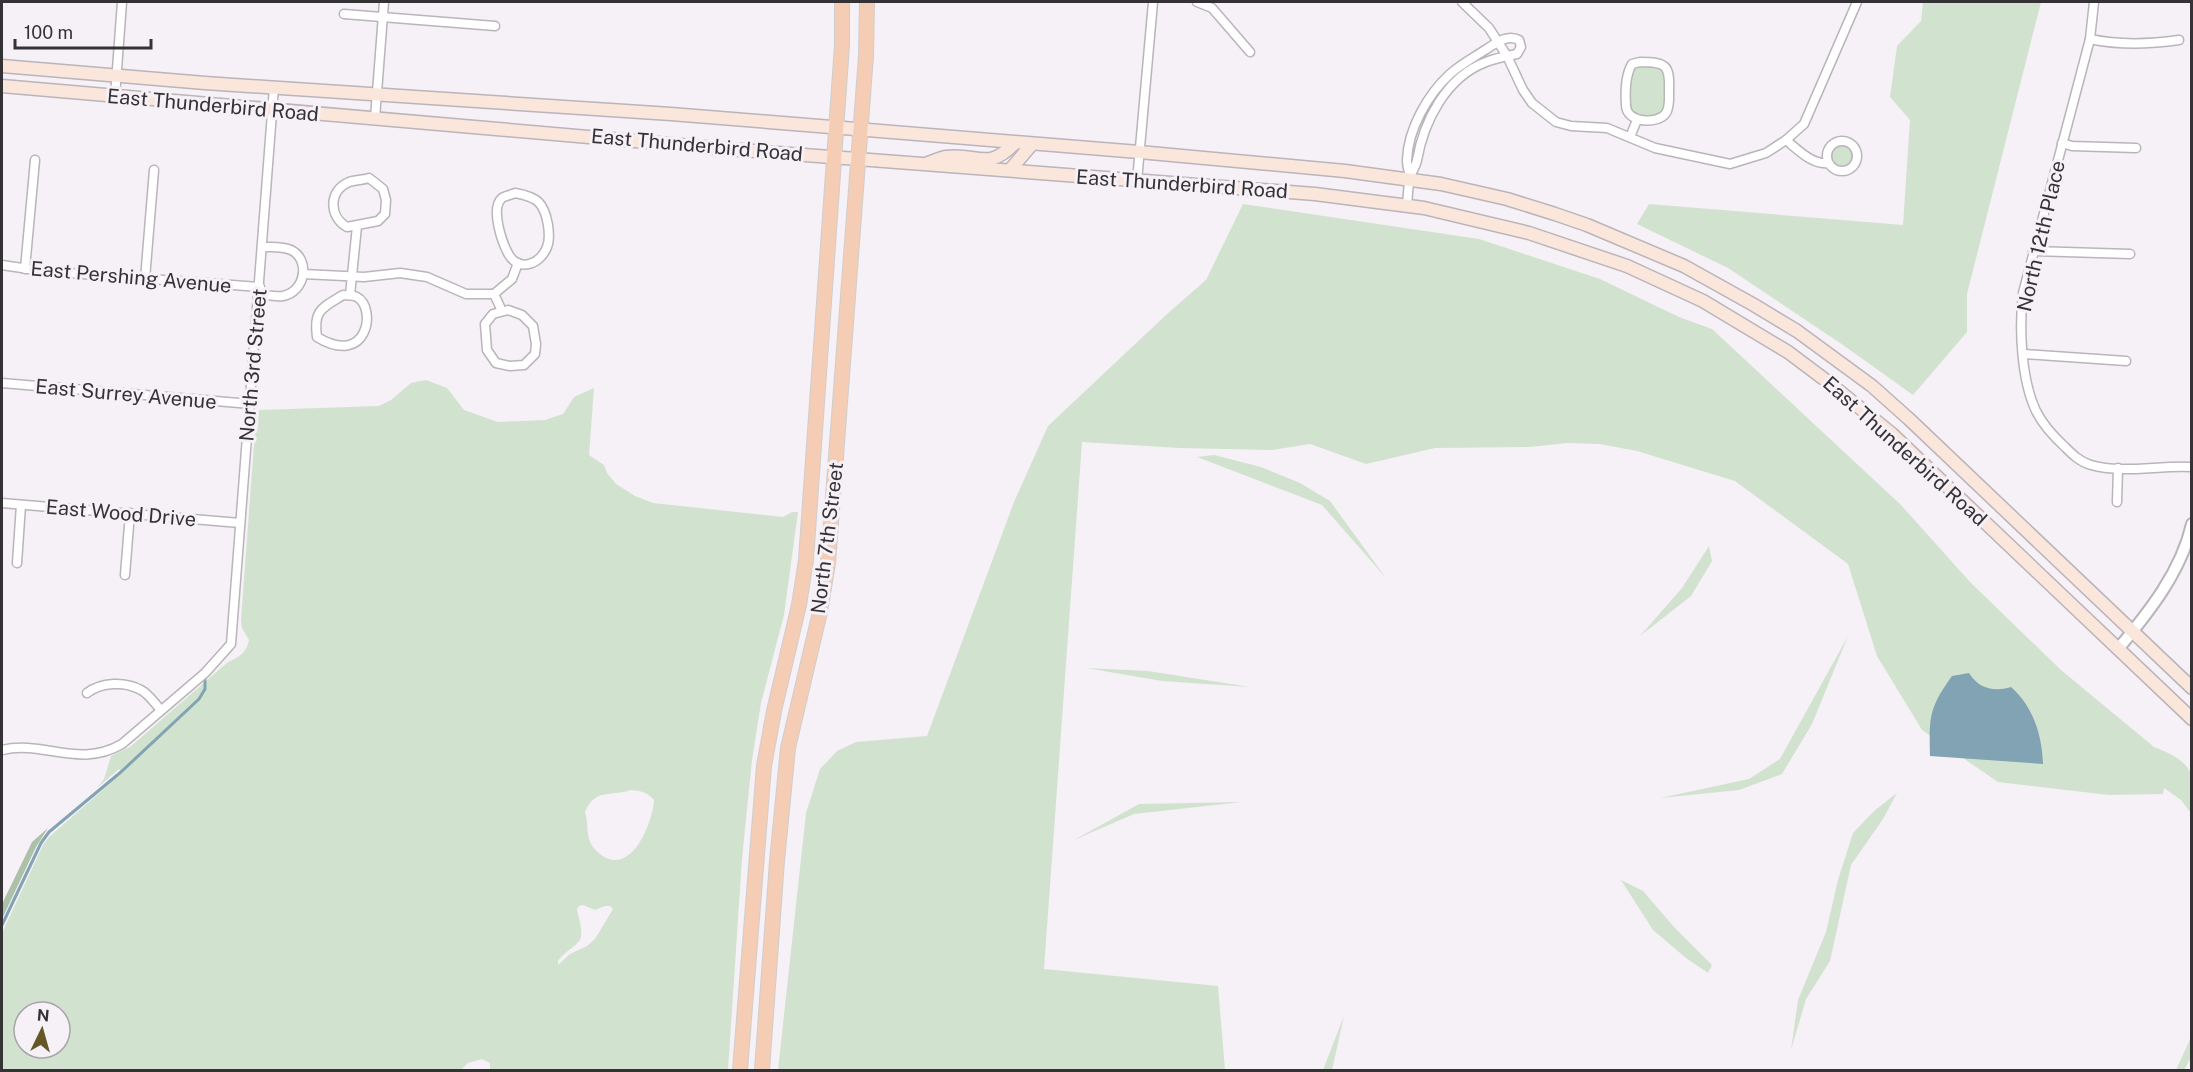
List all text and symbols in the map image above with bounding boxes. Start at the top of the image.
scale bar [15,12,152,50]
text: 100 m [24,22,73,43]
street label: East Thunderbird Road [106,84,320,126]
street label: East Thunderbird Road [590,124,804,166]
street label: North 12th Place [2012,158,2070,314]
street label: East Thunderbird Road [1075,165,1289,203]
street label: East Pershing Avenue [29,256,233,298]
street label: North 3rd Street [234,288,272,442]
street label: East Thunderbird Road [1818,371,1992,531]
street label: East Surrey Avenue [34,374,218,414]
street label: North 7th Street [806,461,848,615]
street label: East Wood Drive [45,494,197,532]
north arrow [12,1000,72,1060]
text: N [36,1006,50,1026]

